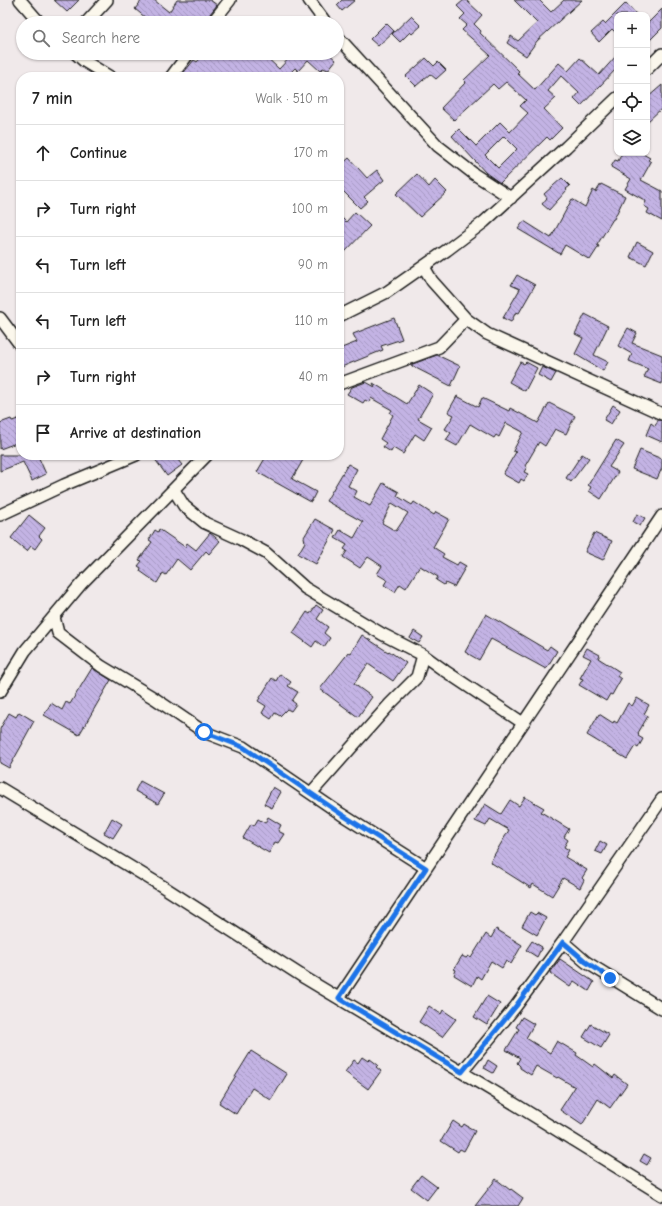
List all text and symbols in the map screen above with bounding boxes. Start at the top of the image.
map controls [614,12,650,156]
button: + [614,12,650,48]
search box [16,16,344,60]
icon: search [30,27,52,49]
text: Search here [62,29,140,47]
button: − [614,48,650,84]
button: locate [614,84,650,120]
text: 7 min [32,89,73,108]
text: Walk · 510 m [256,91,328,106]
button: layers [614,120,650,156]
icon: ahead [32,142,54,164]
text: Continue [70,144,127,162]
text: 170 m [294,145,328,160]
icon: right [32,198,54,220]
text: Turn right [70,200,136,218]
text: 100 m [292,201,328,216]
icon: left [32,254,54,276]
text: Turn left [70,256,126,274]
text: 90 m [298,257,328,272]
icon: left [32,310,54,332]
text: Turn left [70,312,126,330]
text: 110 m [295,313,328,328]
icon: right [32,366,54,388]
text: Turn right [70,368,136,386]
text: 40 m [299,369,328,384]
icon: arrive [32,422,54,444]
text: Arrive at destination [70,424,201,442]
route start [195,723,213,741]
route end [601,969,619,987]

